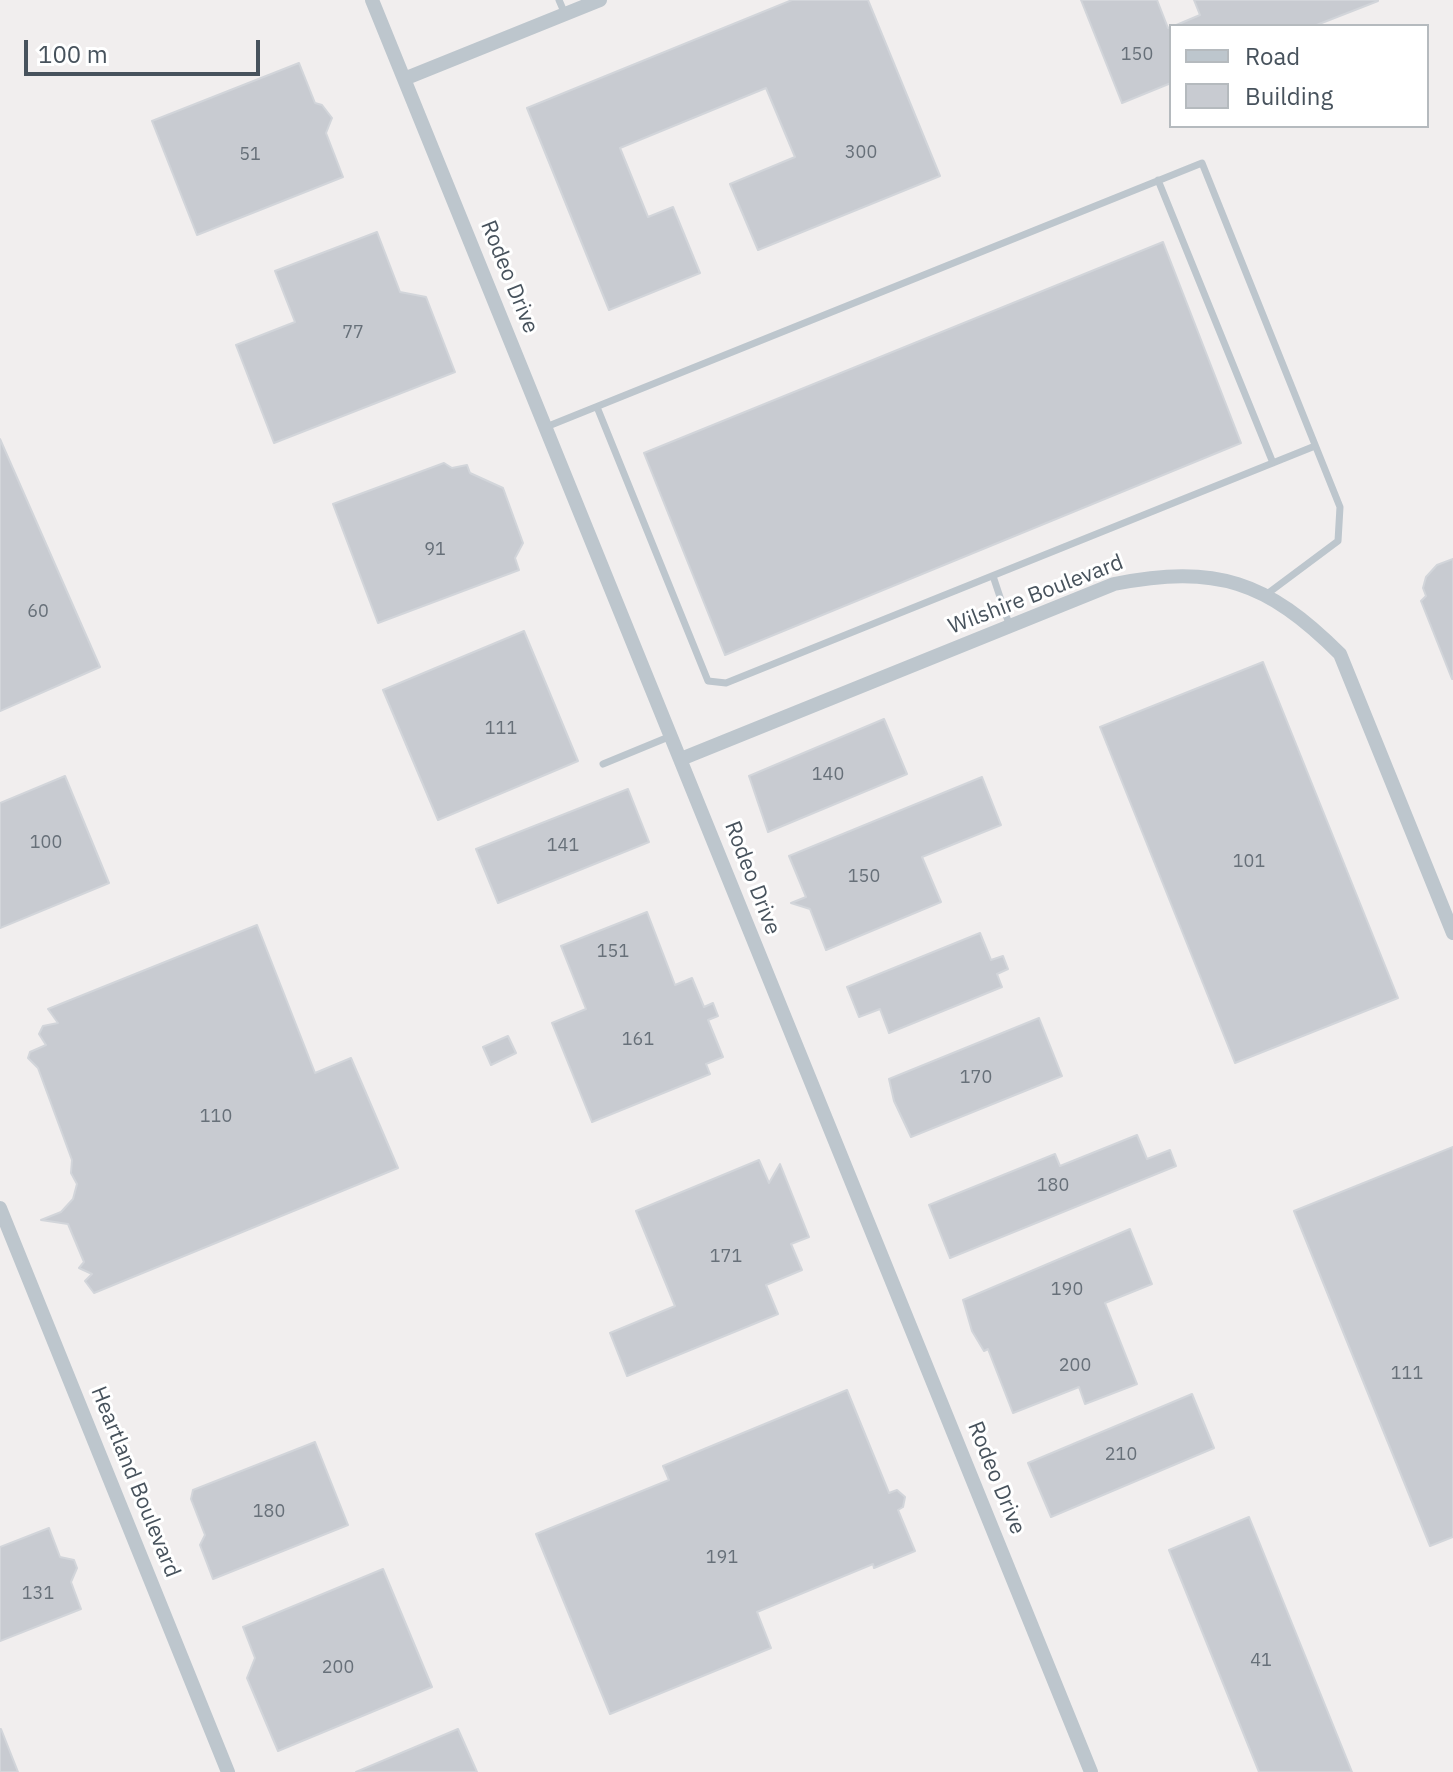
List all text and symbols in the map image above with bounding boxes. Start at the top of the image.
scale bar [28,24,264,74]
legend [1169,24,1429,128]
text: 100 m [38,38,108,70]
text: Road [1245,40,1300,72]
house number: 150 [1121,44,1153,66]
text: Building [1245,80,1333,112]
house number: 300 [845,142,877,164]
house number: 51 [239,144,261,166]
street label: Rodeo Drive [474,217,544,337]
house number: 77 [342,322,364,344]
house number: 91 [424,539,446,561]
street label: Wilshire Boulevard [945,549,1127,641]
house number: 60 [27,601,49,623]
house number: 111 [485,718,517,740]
house number: 140 [812,764,844,786]
street label: Rodeo Drive [718,817,786,939]
house number: 100 [30,832,62,854]
house number: 141 [547,835,579,857]
house number: 101 [1233,851,1265,873]
house number: 150 [848,866,880,888]
house number: 151 [597,941,629,963]
house number: 161 [622,1029,654,1051]
house number: 170 [960,1067,992,1089]
house number: 110 [200,1106,232,1128]
house number: 180 [1037,1175,1069,1197]
house number: 171 [710,1246,742,1268]
house number: 190 [1051,1279,1083,1301]
house number: 200 [1059,1355,1091,1377]
house number: 111 [1391,1363,1423,1385]
street label: Heartland Boulevard [85,1383,185,1581]
street label: Rodeo Drive [961,1418,1031,1538]
house number: 210 [1105,1444,1137,1466]
house number: 180 [253,1501,285,1523]
house number: 191 [706,1547,738,1569]
house number: 131 [22,1583,54,1605]
house number: 41 [1250,1650,1272,1672]
house number: 200 [322,1657,354,1679]

